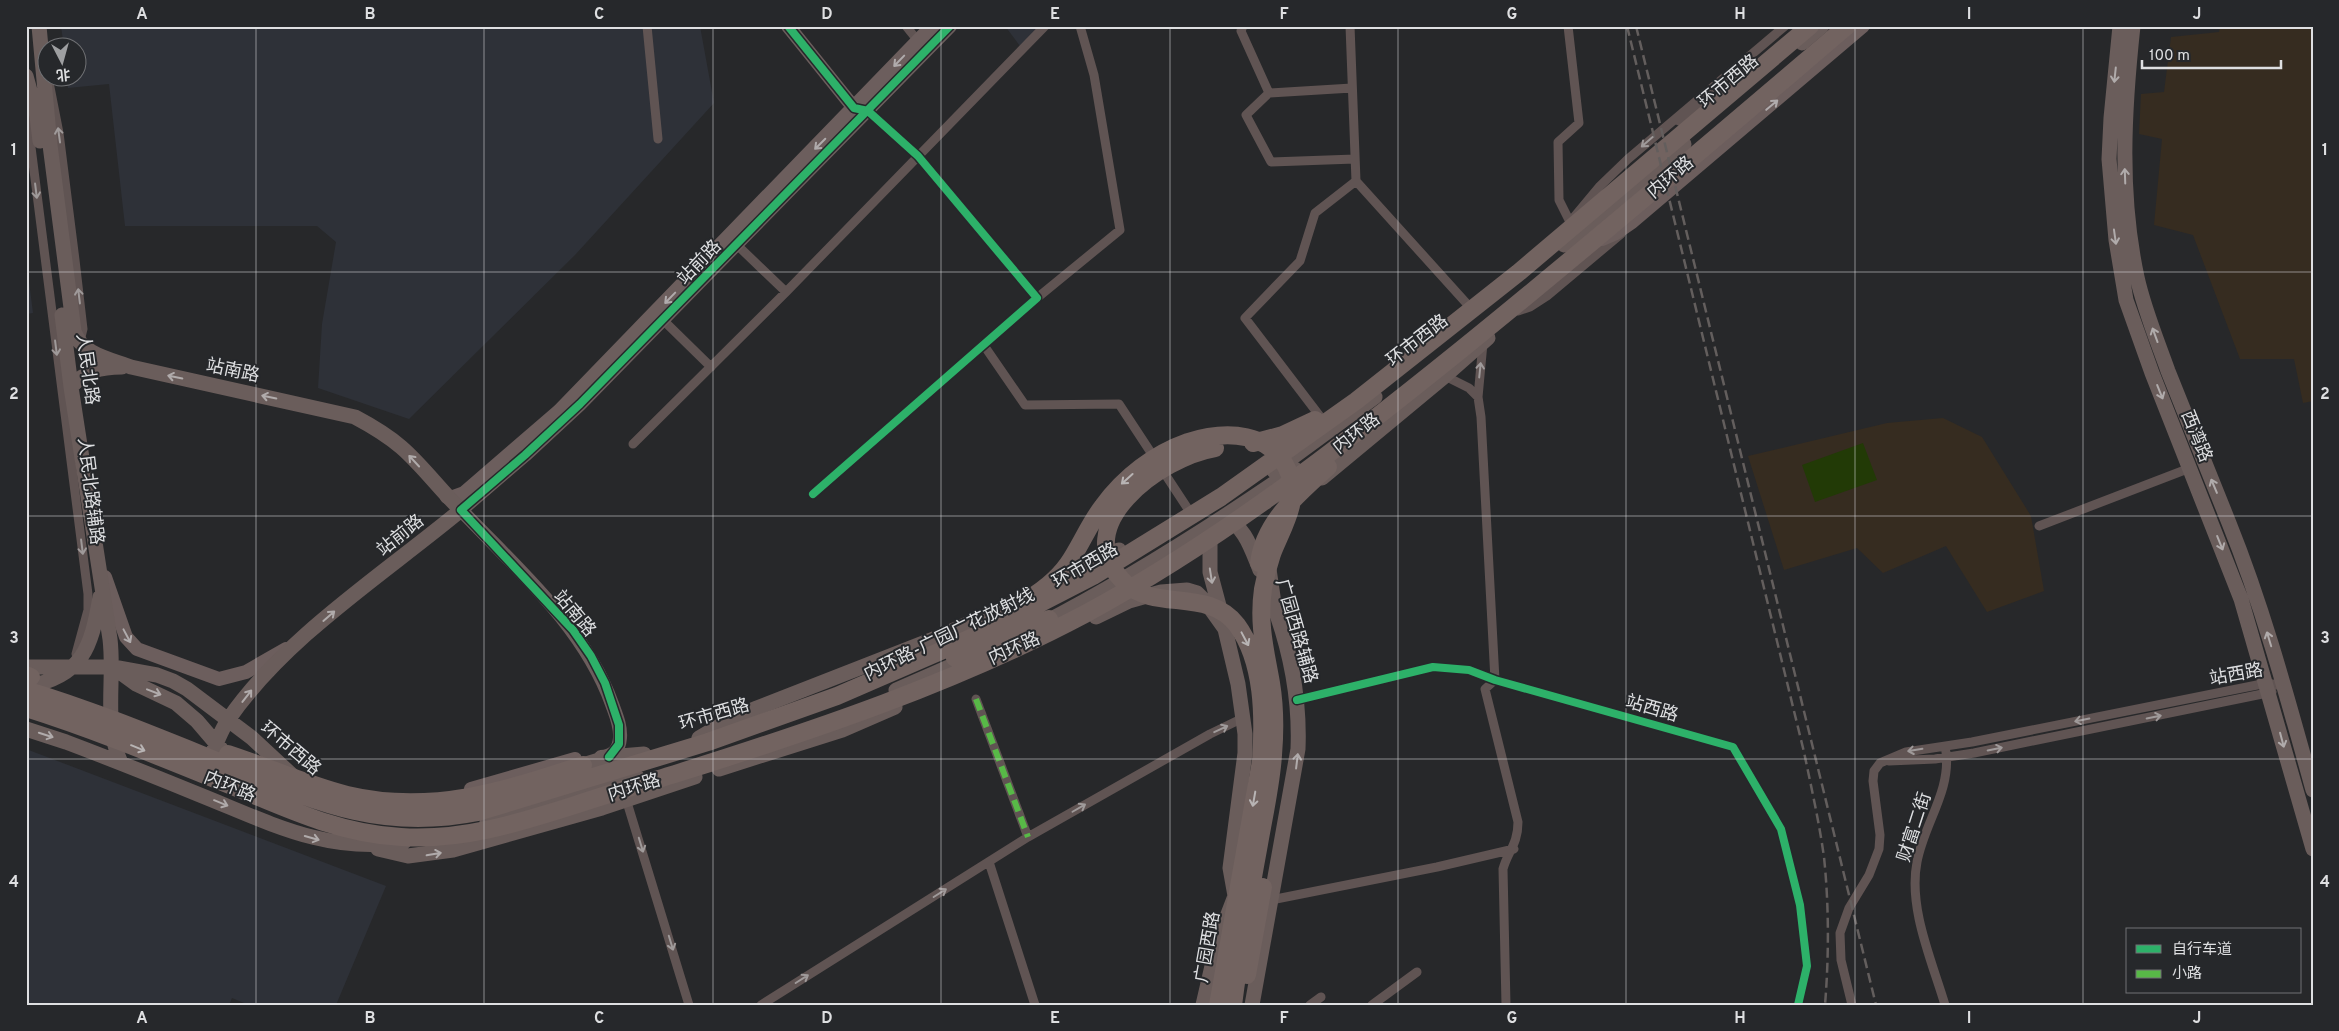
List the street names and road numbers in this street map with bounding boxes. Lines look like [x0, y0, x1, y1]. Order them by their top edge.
street label: 环市西路 [1694, 50, 1764, 114]
street label: 内环路 [1643, 152, 1699, 204]
street label: 站前路 [673, 236, 727, 290]
street label: 环市西路 [1382, 310, 1453, 372]
street label: 人民北路 [70, 332, 103, 406]
street label: 站南路 [204, 355, 261, 388]
street label: 西湾路 [2175, 407, 2216, 466]
street label: 内环路 [1329, 408, 1385, 460]
street label: 人民北路辅路 [72, 436, 108, 546]
street label: 站前路 [373, 510, 429, 562]
street label: 环市西路 [1049, 538, 1123, 594]
street label: 广园西路辅路 [1270, 576, 1321, 686]
street label: 内环路-广园广花放射线 [860, 583, 1038, 685]
street label: 站南路 [548, 586, 600, 642]
street label: 内环路 [985, 627, 1043, 669]
street label: 站西路 [2208, 659, 2265, 691]
street label: 站西路 [1622, 691, 1681, 728]
street label: 环市西路 [677, 694, 752, 736]
street label: 环市西路 [255, 717, 325, 781]
street label: 内环路 [200, 767, 259, 808]
street label: 内环路 [605, 770, 664, 807]
street label: 财富二街 [1893, 790, 1937, 865]
street label: 广园西路 [1191, 910, 1226, 985]

